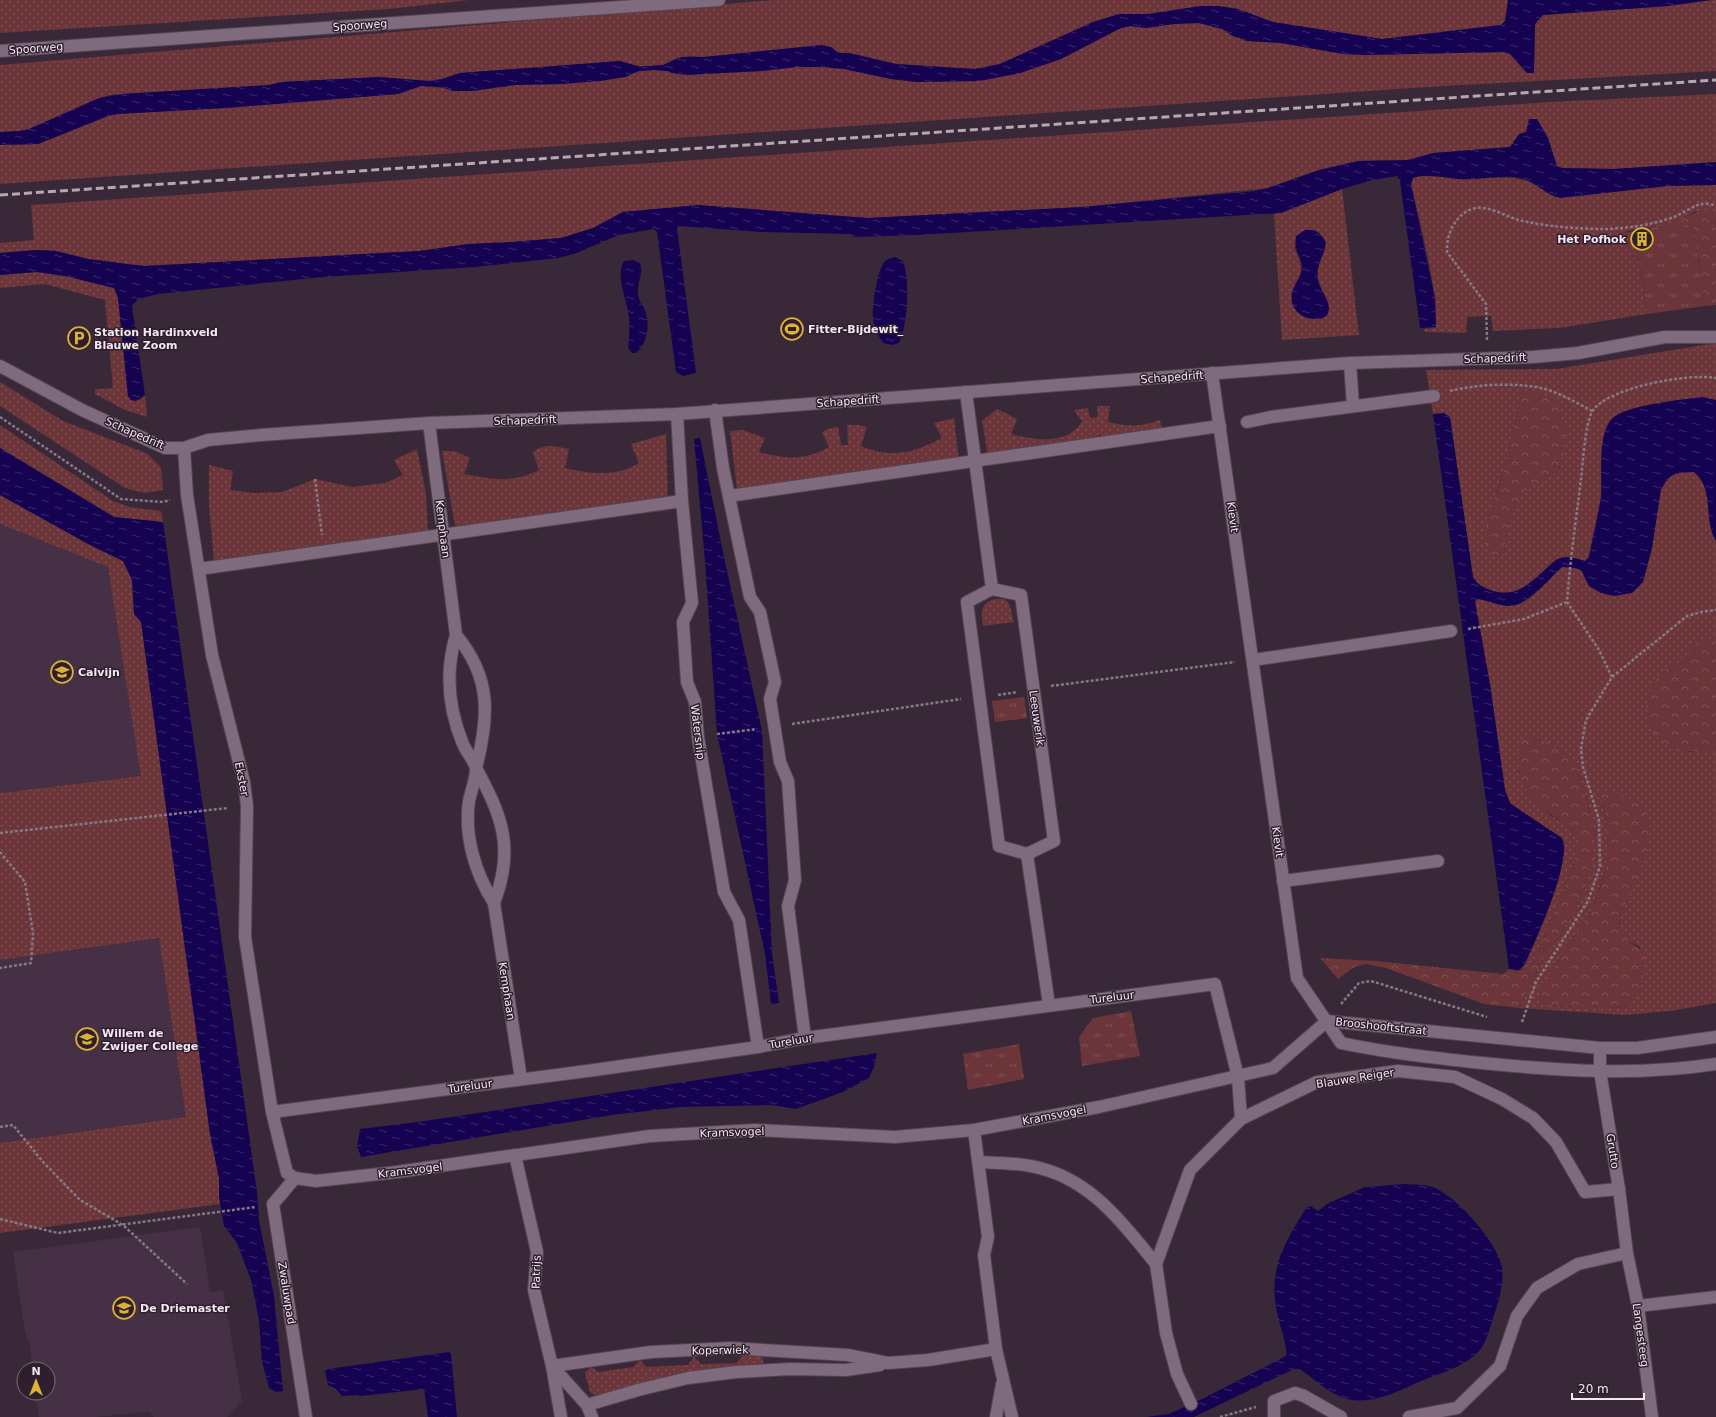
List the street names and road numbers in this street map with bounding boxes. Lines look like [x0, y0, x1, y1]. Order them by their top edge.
street label: Spoorweg [332, 17, 388, 34]
street label: Spoorweg [8, 40, 64, 57]
street label: Schapedrift [1463, 351, 1527, 366]
street label: Schapedrift [1140, 369, 1205, 386]
street label: Schapedrift [816, 393, 881, 410]
street label: Schapedrift [493, 413, 557, 428]
street label: Schapedrift [103, 415, 167, 452]
street label: Kemphaan [432, 499, 453, 559]
street label: Kievit [1224, 501, 1241, 534]
street label: Leeuwerik [1026, 689, 1047, 747]
street label: Watersnip [688, 704, 707, 760]
street label: Ekster [232, 761, 251, 798]
street label: Kievit [1269, 826, 1286, 859]
street label: Kemphaan [496, 961, 518, 1021]
street label: Tureluur [1088, 988, 1135, 1007]
street label: Brooshooftstraat [1335, 1015, 1428, 1038]
street label: Tureluur [767, 1031, 815, 1052]
street label: Blauwe Reiger [1315, 1066, 1395, 1091]
street label: Tureluur [446, 1077, 494, 1096]
street label: Kramsvogel [1021, 1103, 1087, 1128]
street label: Kramsvogel [699, 1125, 765, 1140]
street label: Grutto [1603, 1133, 1622, 1170]
street label: Kramsvogel [377, 1160, 443, 1181]
street label: Patrijs [529, 1255, 544, 1289]
street label: Zwaluwpad [275, 1261, 298, 1325]
street label: Langesteeg [1630, 1302, 1651, 1368]
street label: Koperwiek [691, 1343, 749, 1357]

